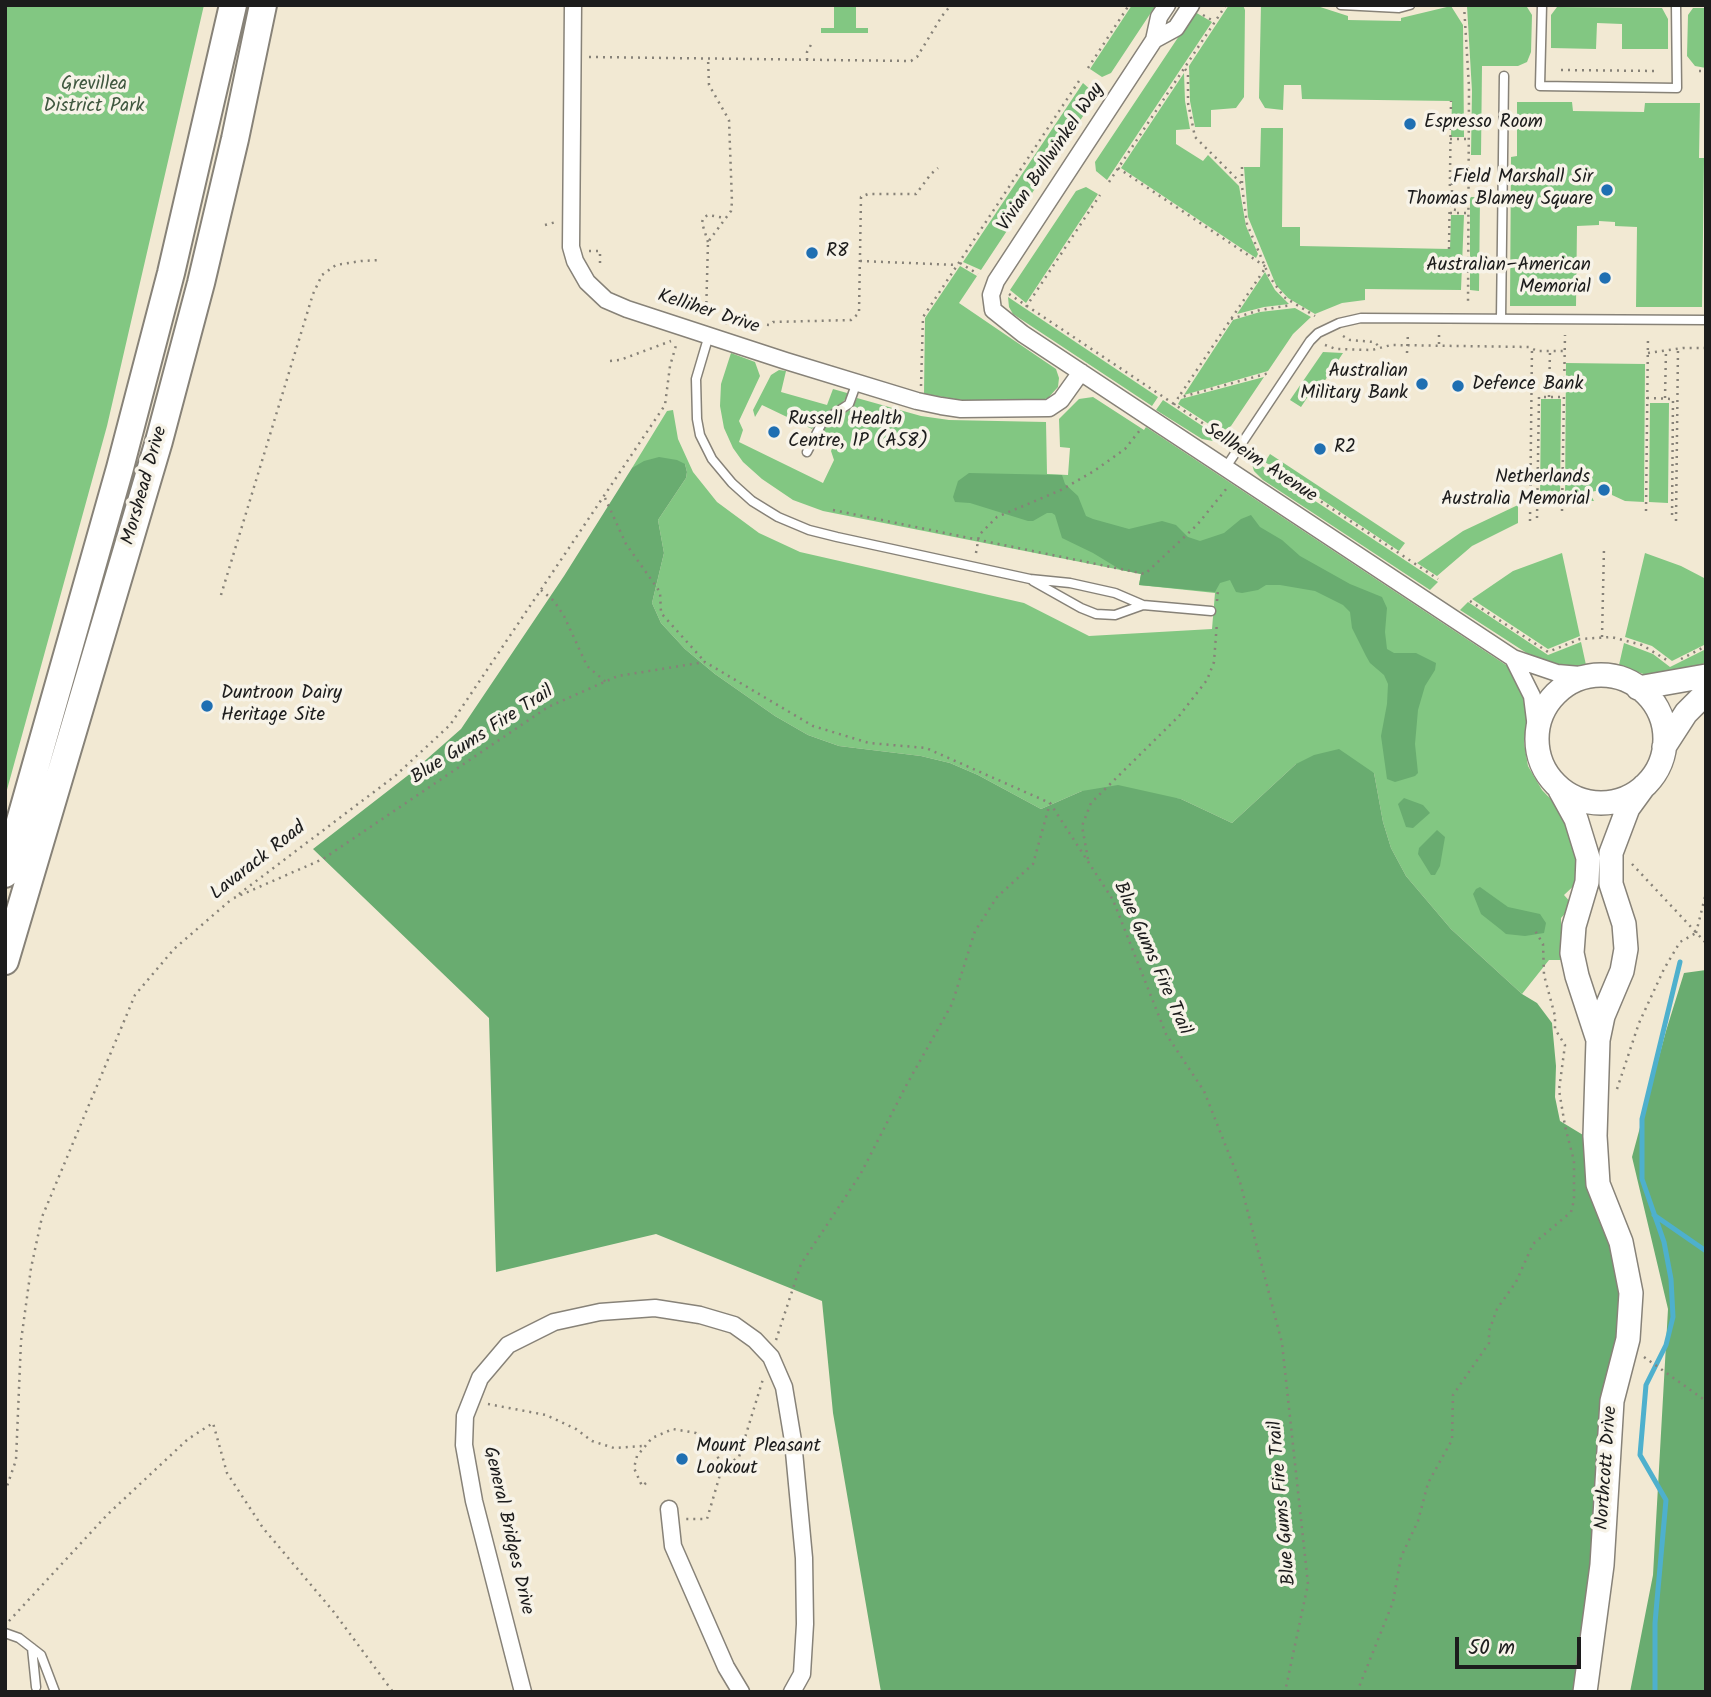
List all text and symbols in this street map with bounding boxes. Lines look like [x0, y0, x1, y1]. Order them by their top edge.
park label: Grevillea District Park [44, 75, 144, 119]
street label: Vivian Bullwinkel Way [994, 79, 1110, 237]
place label: Espresso Room [1424, 113, 1543, 135]
marker: Espresso Room [1402, 116, 1418, 132]
place label: Field Marshall Sir Thomas Blamey Square [1406, 168, 1593, 212]
marker: Field Marshall Sir Thomas Blamey Square [1599, 182, 1615, 198]
place label: R8 [826, 242, 849, 264]
marker: R8 [804, 245, 820, 261]
place label: Australian–American Memorial [1426, 256, 1591, 300]
marker: Australian–American Memorial [1597, 270, 1613, 286]
street label: Kelliher Drive [654, 286, 762, 340]
place label: Australian Military Bank [1300, 362, 1408, 406]
place label: Defence Bank [1472, 375, 1583, 397]
marker: Australian Military Bank [1414, 376, 1430, 392]
marker: Defence Bank [1450, 378, 1466, 394]
place label: Russell Health Centre, 1P (A58) [788, 410, 928, 454]
street label: Sellheim Avenue [1199, 419, 1321, 509]
street label: Morshead Drive [118, 424, 174, 548]
marker: Russell Health Centre, 1P (A58) [766, 424, 782, 440]
place label: R2 [1334, 438, 1356, 460]
marker: R2 [1312, 441, 1328, 457]
place label: Netherlands Australia Memorial [1441, 468, 1590, 512]
marker: Netherlands Australia Memorial [1596, 482, 1612, 498]
street label: Blue Gums Fire Trail [408, 681, 558, 791]
place label: Duntroon Dairy Heritage Site [221, 684, 342, 728]
marker: Duntroon Dairy Heritage Site [199, 698, 215, 714]
street label: Lavarack Road [207, 818, 311, 906]
street label: Blue Gums Fire Trail [1107, 879, 1195, 1039]
street label: Northcott Drive [1592, 1405, 1624, 1531]
street label: Blue Gums Fire Trail [1265, 1420, 1303, 1586]
place label: Mount Pleasant Lookout [696, 1437, 821, 1481]
street label: General Bridges Drive [477, 1445, 537, 1617]
marker: Mount Pleasant Lookout [674, 1451, 690, 1467]
scale bar [1459, 1624, 1585, 1668]
text: 50 m [1468, 1632, 1515, 1665]

